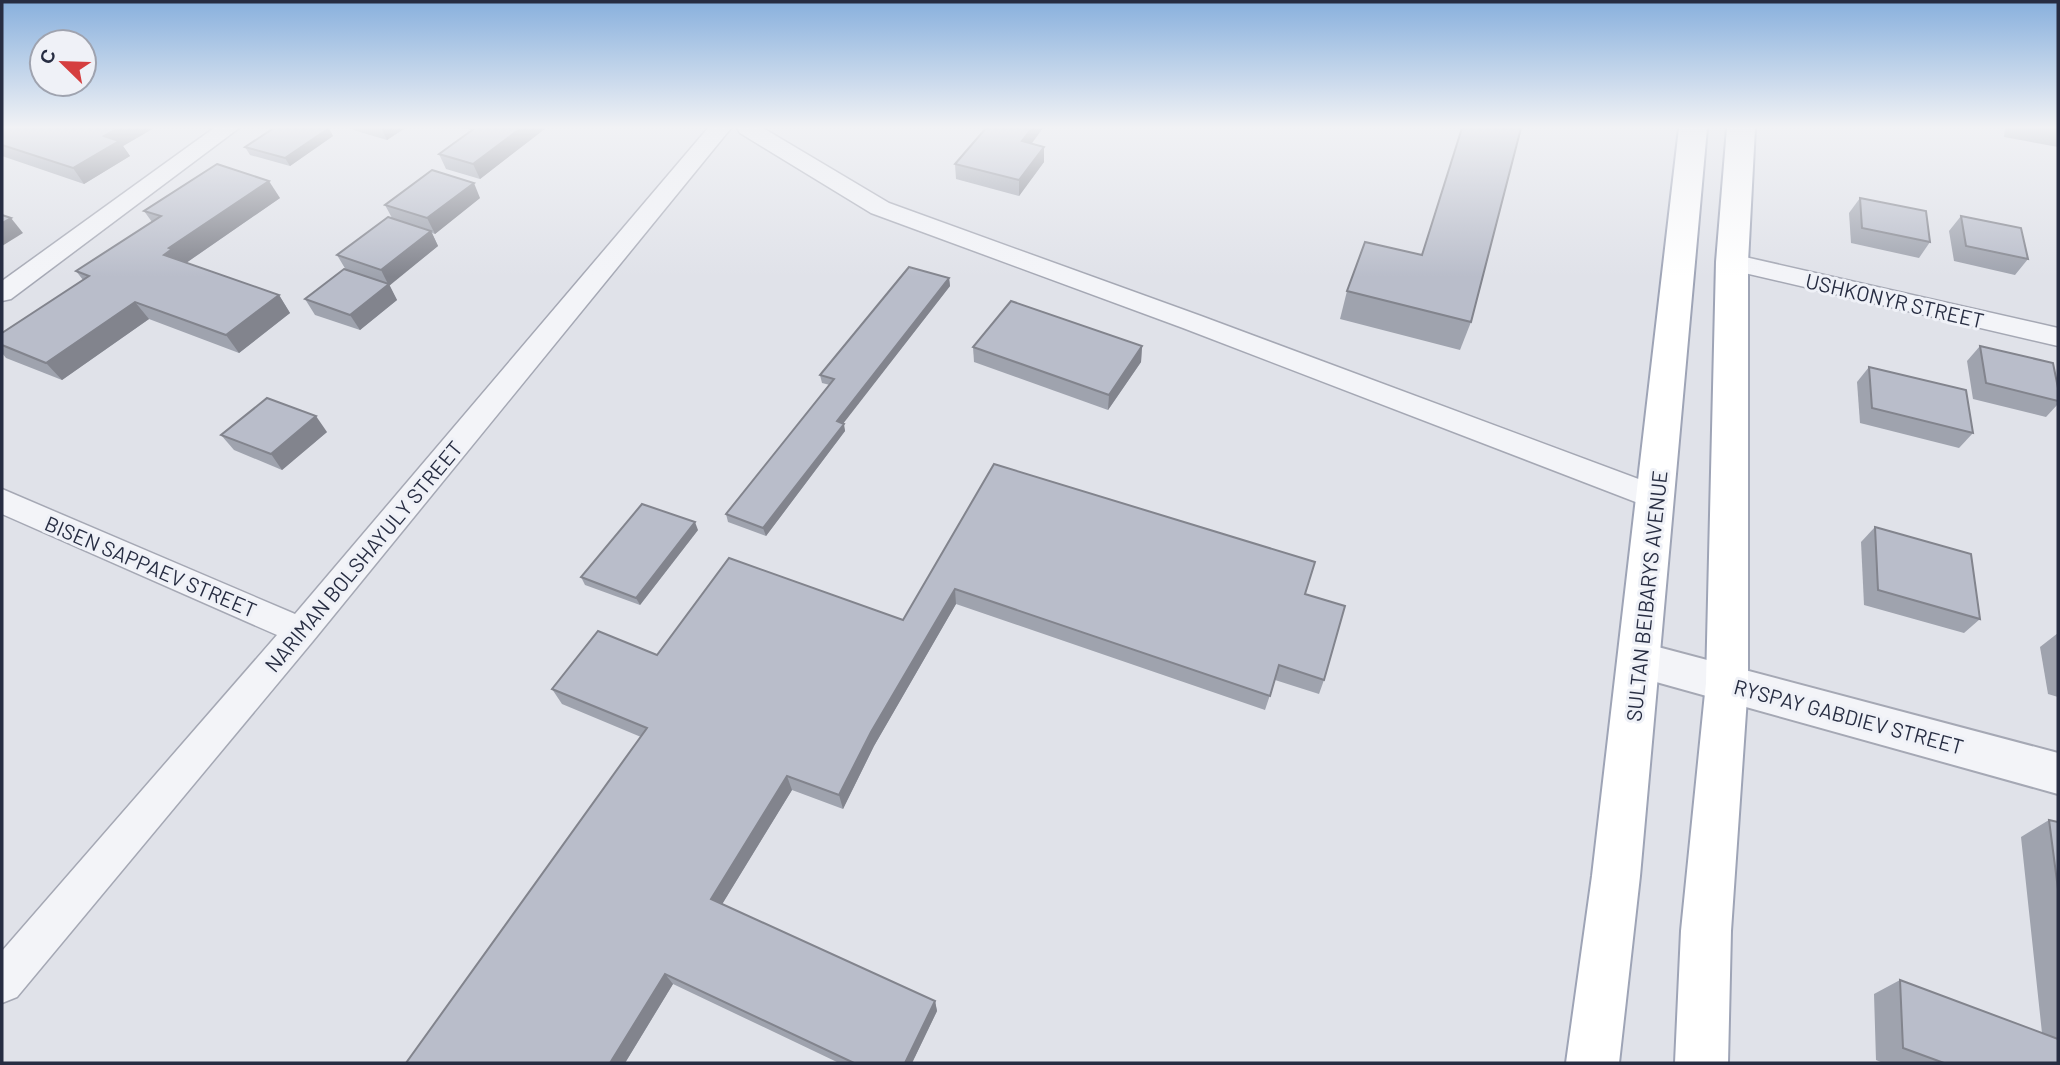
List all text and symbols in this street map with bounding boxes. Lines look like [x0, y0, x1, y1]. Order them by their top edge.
north arrow [28, 28, 98, 98]
text: С [34, 45, 60, 67]
street label: USHKONYR STREET [1803, 267, 1987, 333]
street label: NARIMAN BOLSHAYULY STREET [259, 435, 467, 677]
street label: SULTAN BEIBARYS AVENUE [1620, 469, 1672, 723]
street label: BISEN SAPPAEV STREET [41, 510, 261, 622]
street label: RYSPAY GABDIEV STREET [1732, 673, 1967, 759]

